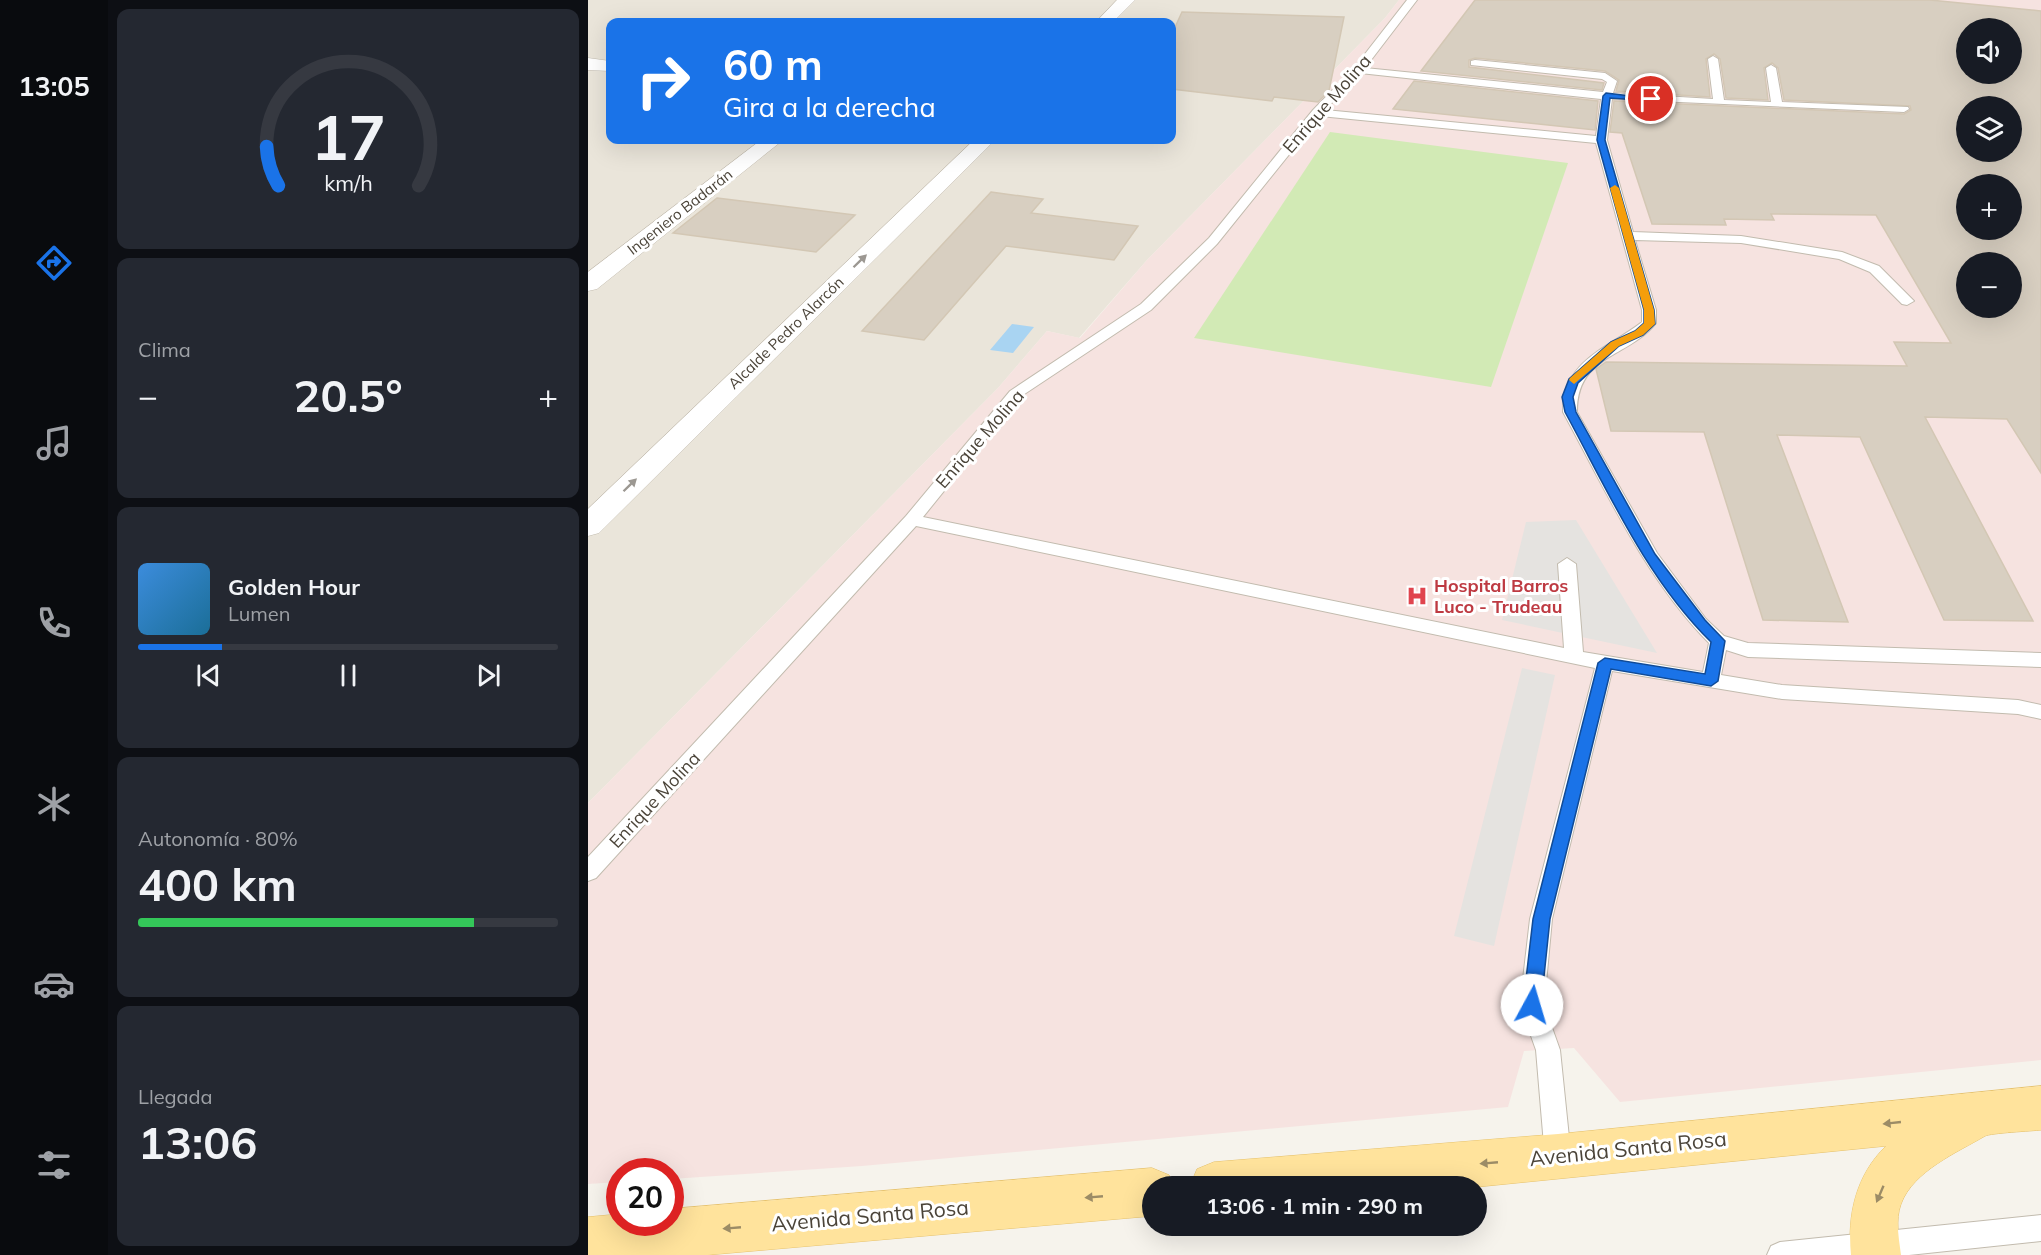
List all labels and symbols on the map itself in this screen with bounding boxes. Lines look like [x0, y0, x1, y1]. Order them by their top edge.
street label: Enrique Molina [1278, 50, 1376, 158]
pin [1625, 73, 1676, 124]
street label: Ingeniero Badarán [623, 165, 736, 259]
one-way arrow [852, 255, 866, 269]
street label: Alcalde Pedro Alarcón [724, 272, 848, 393]
street label: Enrique Molina [931, 385, 1029, 493]
one-way arrow [622, 479, 636, 493]
place label: Hospital Barros Luco - Trudeau [1434, 574, 1568, 618]
hospital icon: Hospital Barros Luco - Trudeau [1405, 584, 1429, 608]
street label: Enrique Molina [604, 747, 705, 853]
position arrow [1500, 973, 1564, 1037]
one-way arrow [1882, 1118, 1901, 1128]
street label: Avenida Santa Rosa [1528, 1125, 1728, 1171]
speed limit sign: 20 [606, 1158, 684, 1236]
one-way arrow [1479, 1158, 1498, 1167]
one-way arrow [1875, 1186, 1885, 1204]
one-way arrow [1084, 1192, 1103, 1202]
street label: Avenida Santa Rosa [770, 1193, 970, 1237]
one-way arrow [723, 1224, 742, 1233]

